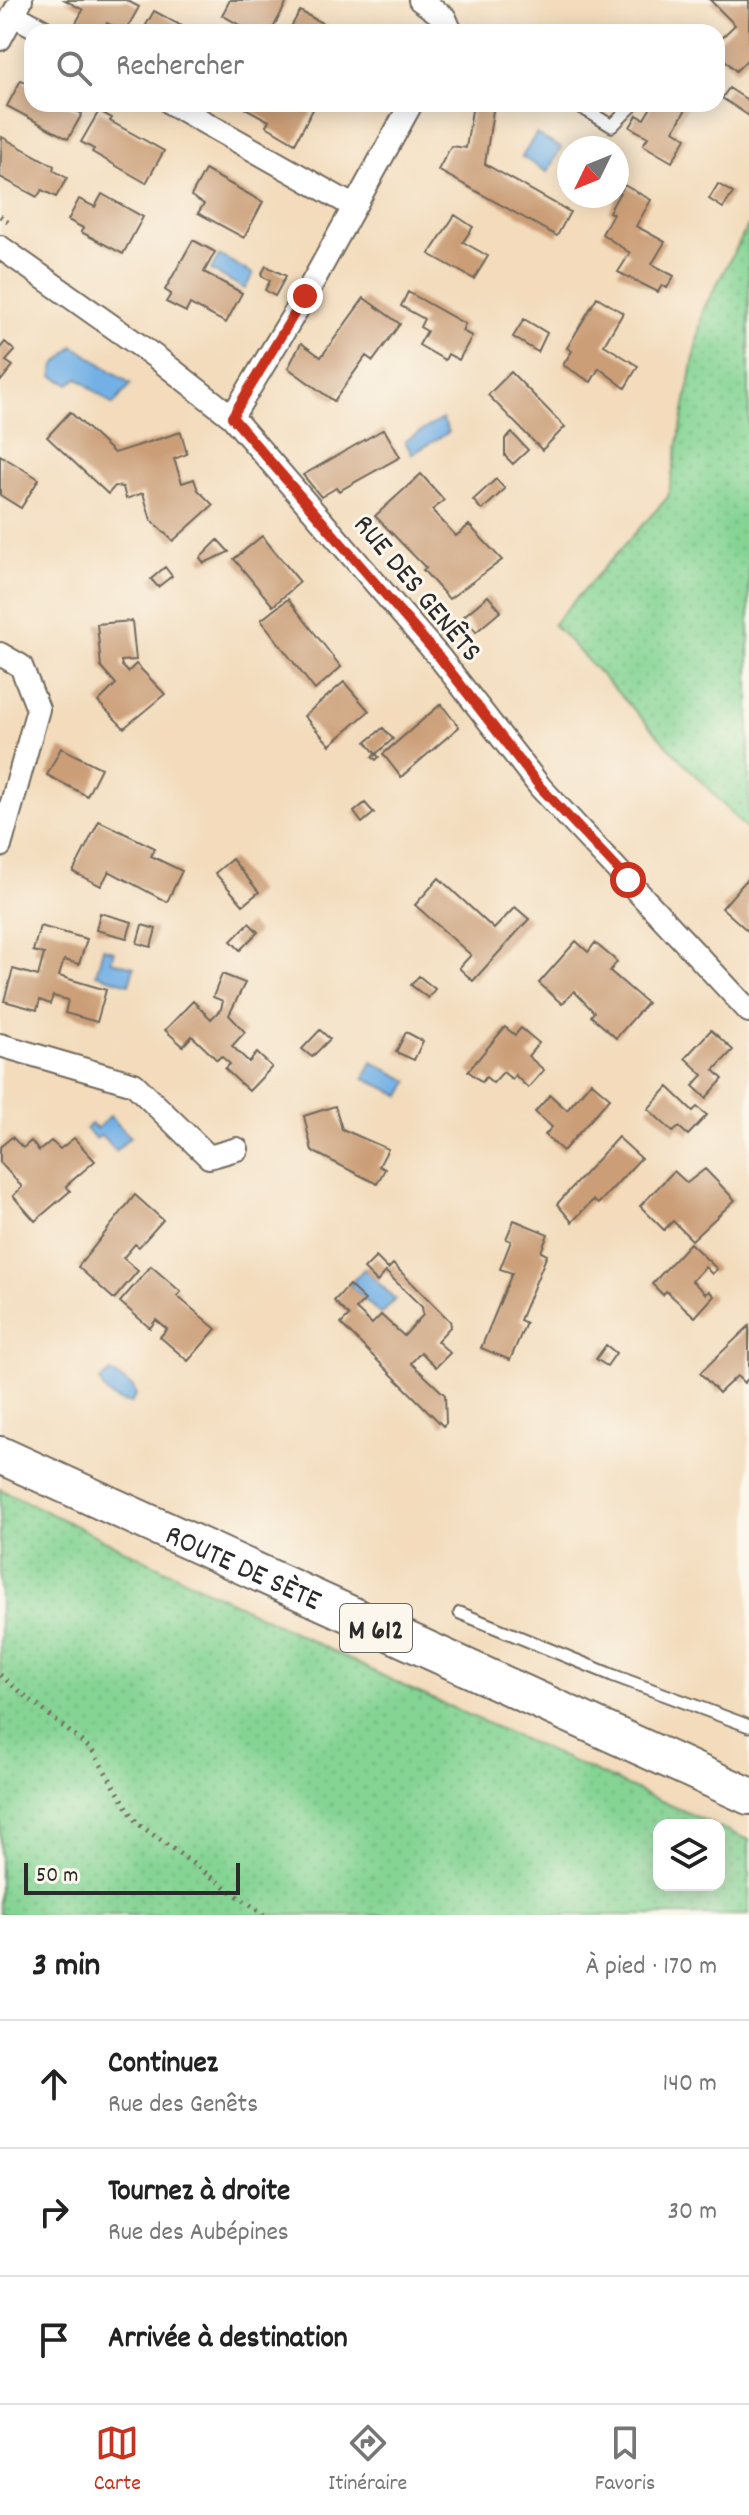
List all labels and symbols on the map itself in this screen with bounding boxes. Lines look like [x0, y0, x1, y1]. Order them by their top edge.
north arrow [557, 136, 629, 208]
route end [287, 278, 323, 314]
street label: RUE DES GENÊTS [341, 507, 490, 673]
route start [610, 862, 646, 898]
street label: ROUTE DE SÈTE [157, 1516, 327, 1625]
road number: M 612 [340, 1604, 412, 1652]
scale bar [24, 1859, 240, 1895]

